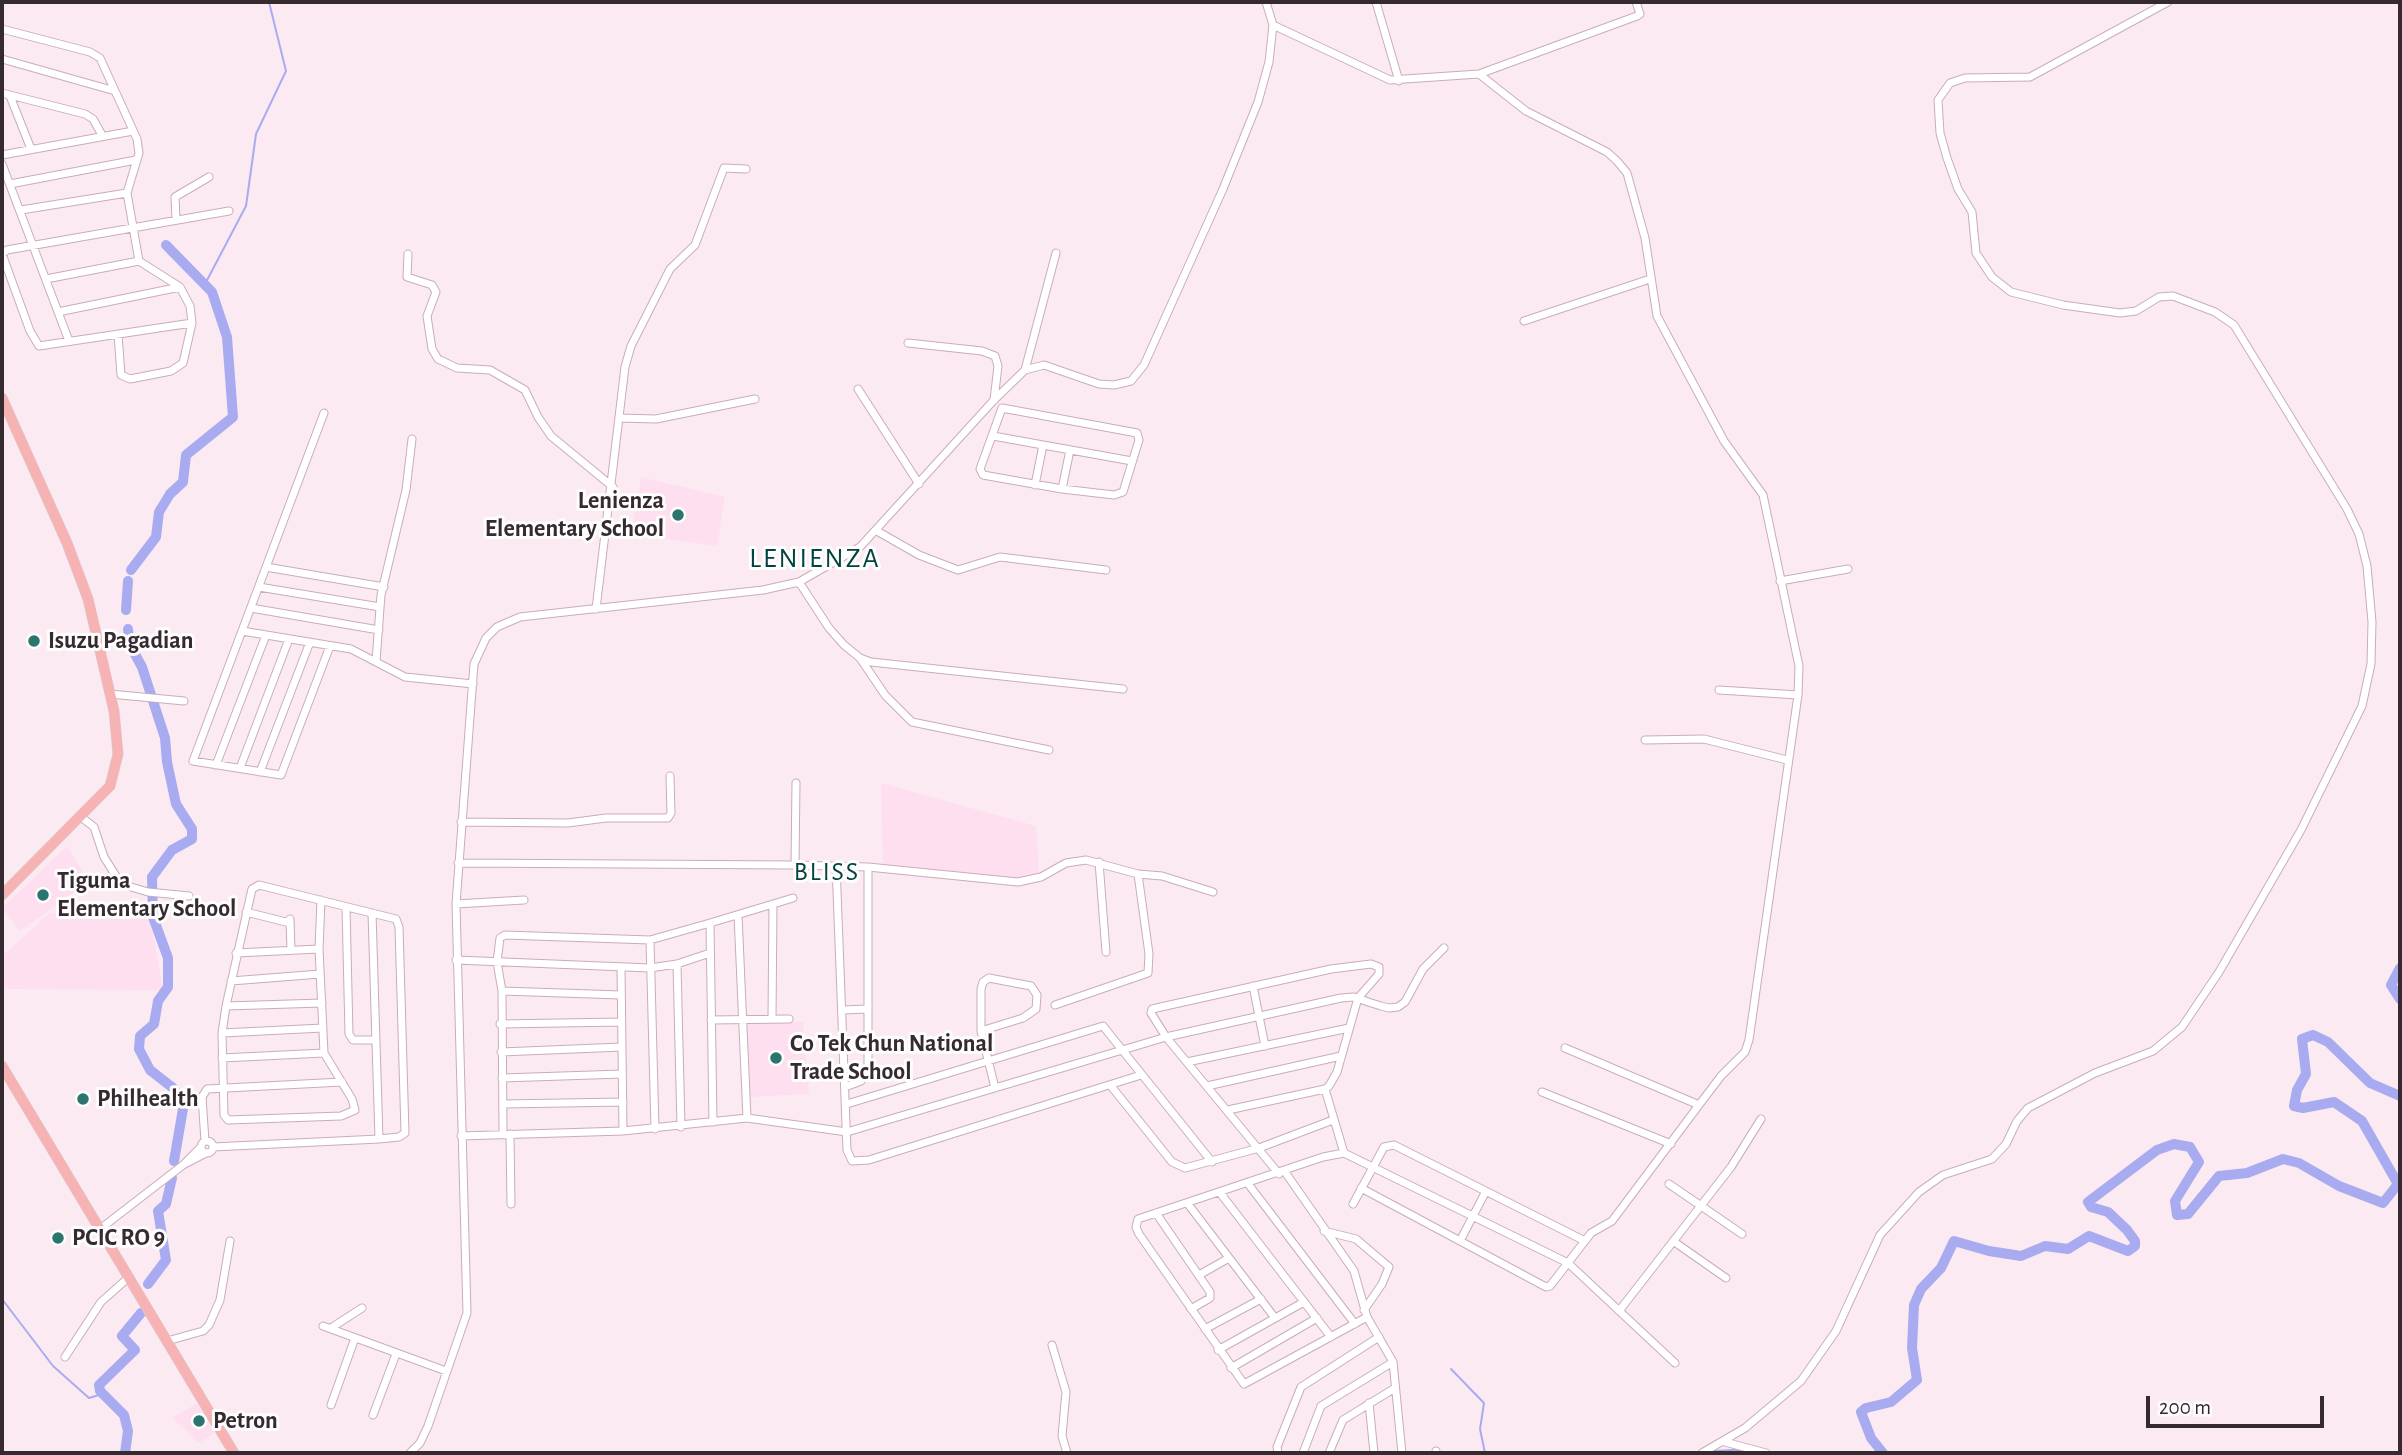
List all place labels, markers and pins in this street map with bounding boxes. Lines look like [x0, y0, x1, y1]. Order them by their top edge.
place label: Lenienza Elementary School [485, 487, 664, 543]
marker: Lenienza Elementary School [670, 507, 686, 523]
place label: Isuzu Pagadian [48, 627, 193, 655]
marker: Isuzu Pagadian [26, 633, 42, 649]
place label: Tiguma Elementary School [57, 867, 236, 923]
marker: Tiguma Elementary School [35, 887, 51, 903]
place label: Co Tek Chun National Trade School [790, 1030, 993, 1086]
marker: Co Tek Chun National Trade School [768, 1050, 784, 1066]
place label: Philhealth [97, 1085, 199, 1113]
marker: Philhealth [75, 1091, 91, 1107]
place label: PCIC RO 9 [72, 1224, 165, 1252]
marker: PCIC RO 9 [50, 1230, 66, 1246]
place label: Petron [213, 1407, 278, 1435]
marker: Petron [191, 1413, 207, 1429]

